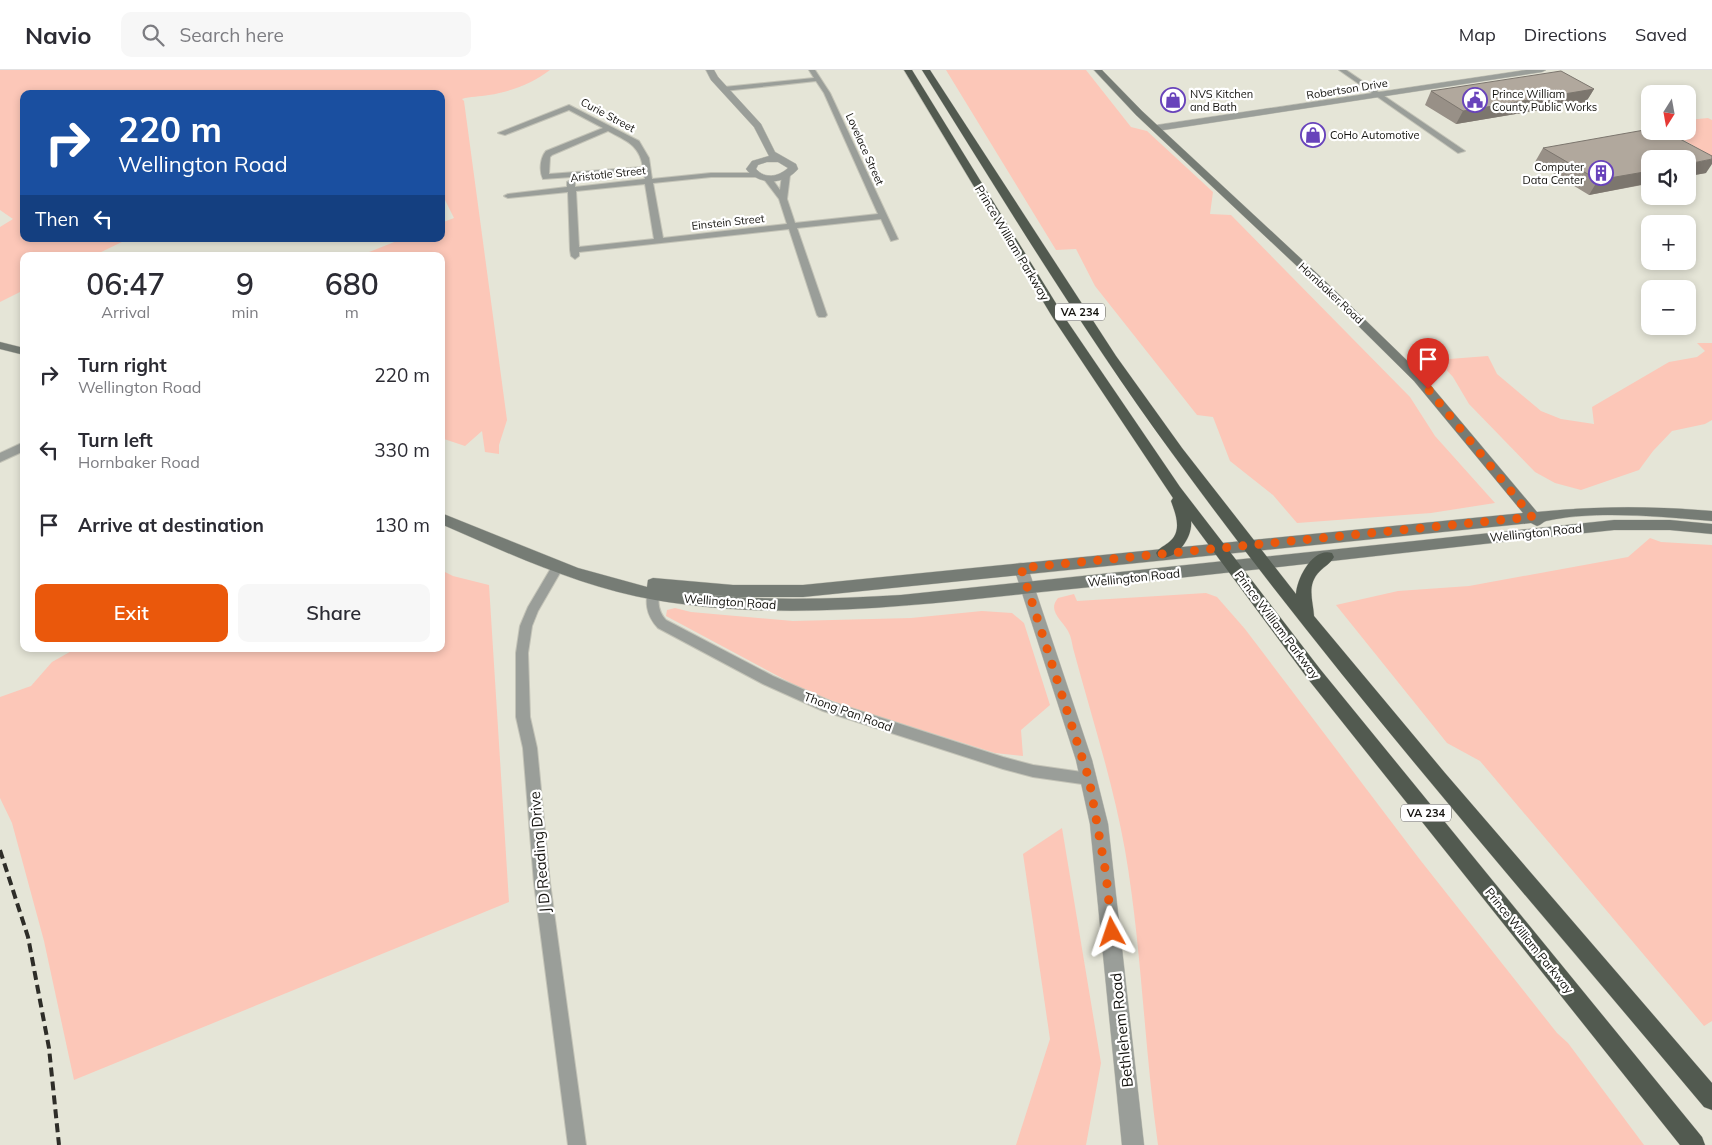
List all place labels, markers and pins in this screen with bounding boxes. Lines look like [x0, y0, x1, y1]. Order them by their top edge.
shop icon: NVS Kitchen and Bath [1160, 87, 1186, 113]
place label: NVS Kitchen and Bath [1190, 87, 1253, 114]
public building icon: Prince William County Public Works [1462, 87, 1488, 113]
place label: Prince William County Public Works [1492, 87, 1597, 114]
shop icon: CoHo Automotive [1300, 122, 1326, 148]
place label: CoHo Automotive [1330, 128, 1420, 142]
place label: Computer Data Center [1523, 160, 1584, 187]
building icon: Computer Data Center [1588, 160, 1614, 186]
pin [1407, 338, 1449, 389]

